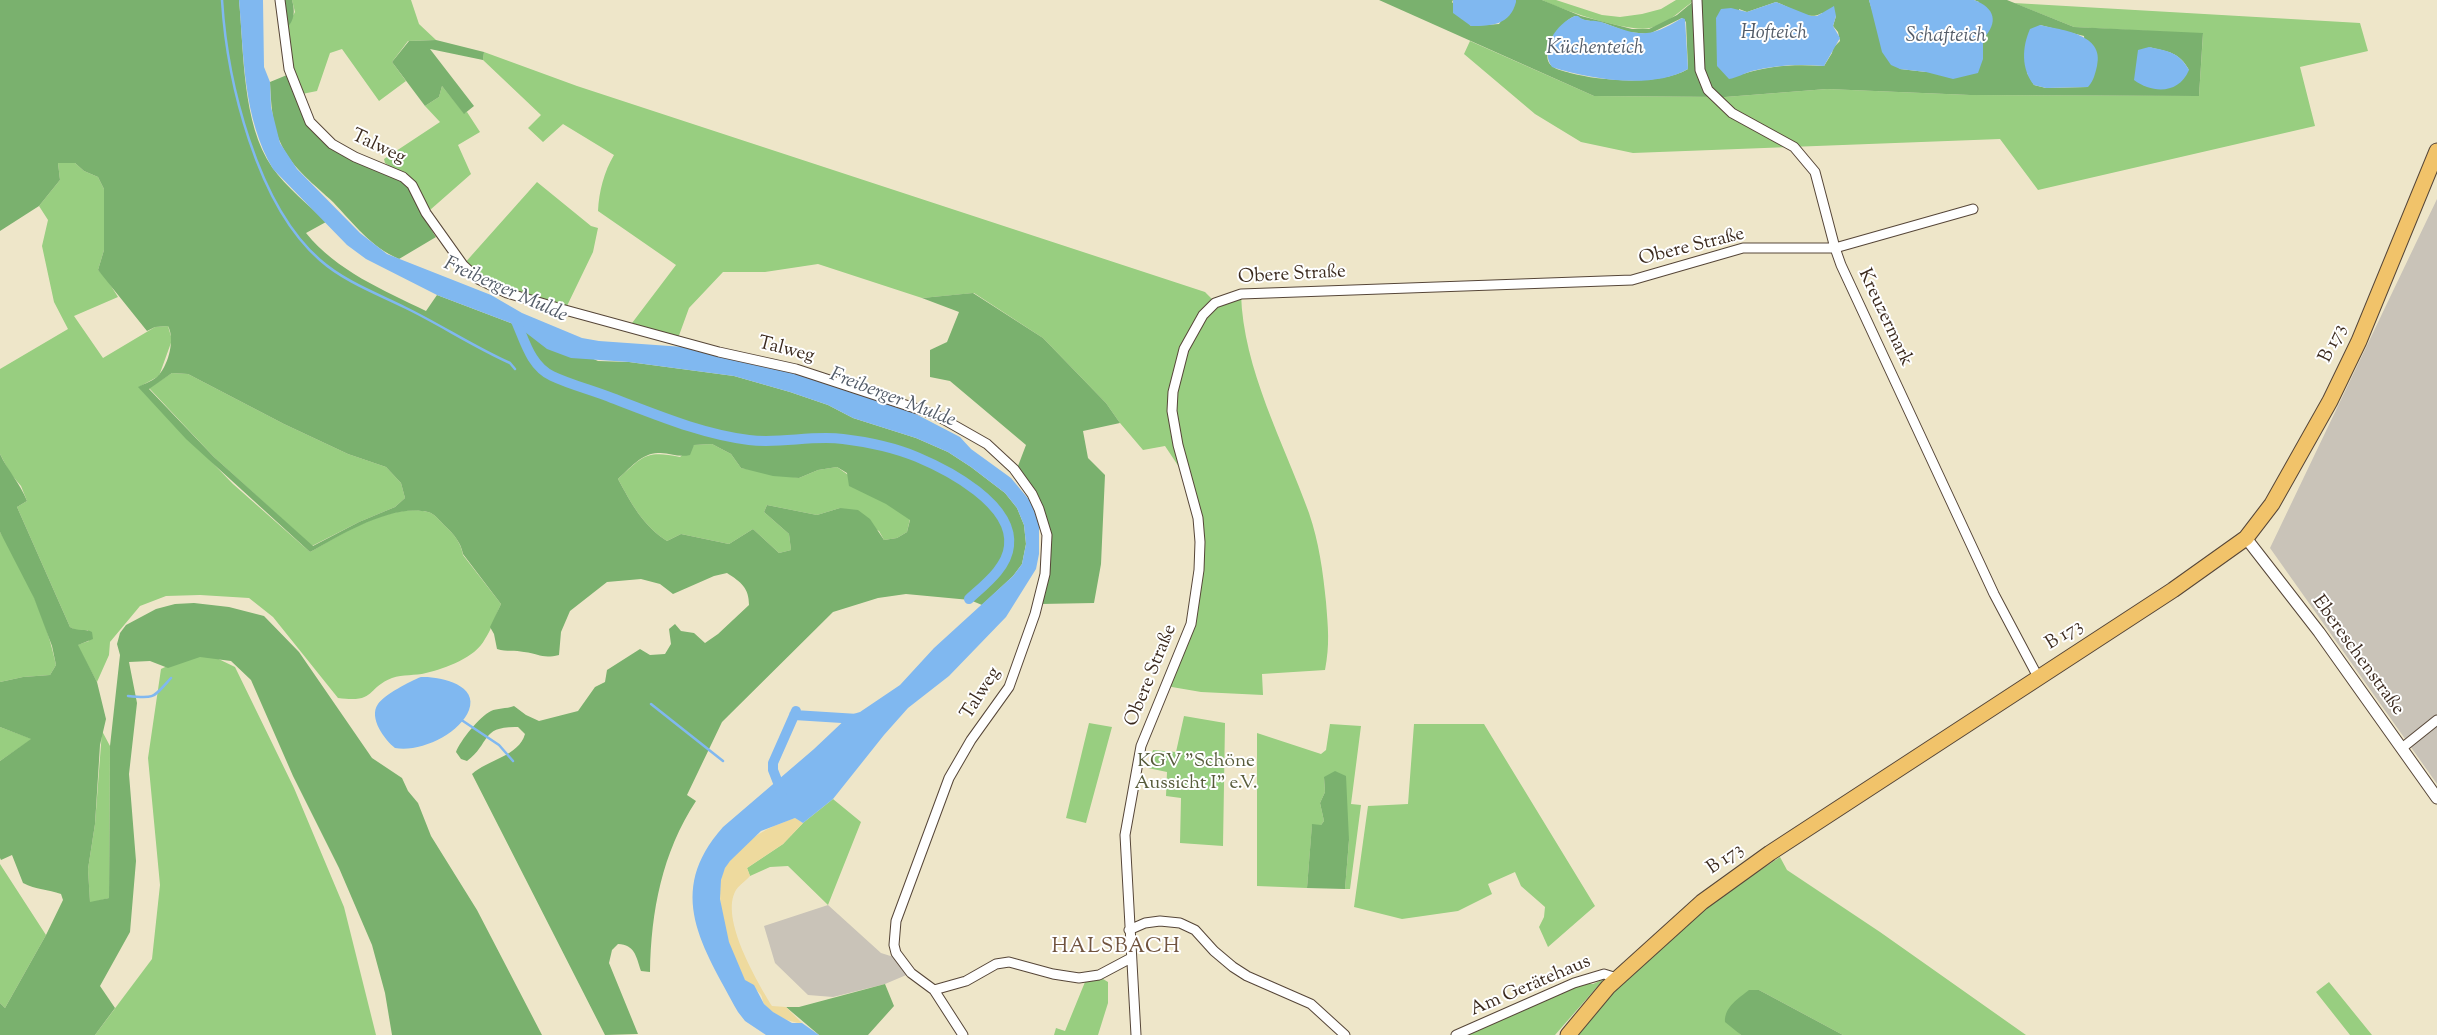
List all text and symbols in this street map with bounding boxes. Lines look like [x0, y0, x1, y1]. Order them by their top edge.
water label: Hofteich [1741, 23, 1807, 47]
water label: Schafteich [1906, 26, 1986, 50]
water label: Küchenteich [1546, 38, 1644, 62]
street label: Talweg [347, 126, 409, 170]
street label: Obere Straße [1637, 224, 1747, 272]
water label: Freiberger Mulde [439, 253, 571, 329]
street label: Obere Straße [1237, 262, 1347, 290]
street label: Kreuzermark [1851, 266, 1917, 370]
street label: B 173 [2315, 321, 2353, 367]
street label: Talweg [755, 333, 817, 369]
water label: Freiberger Mulde [826, 364, 958, 434]
street label: Ebereschenstraße [2306, 592, 2408, 720]
street label: B 173 [2042, 616, 2088, 656]
street label: Obere Straße [1121, 622, 1183, 730]
street label: Talweg [957, 664, 1007, 724]
park label: KGV "Schöne Aussicht I" e.V. [1134, 752, 1258, 796]
street label: B 173 [1703, 839, 1749, 881]
district label: HALSBACH [1050, 935, 1182, 961]
street label: Am Gerätehaus [1467, 951, 1595, 1023]

